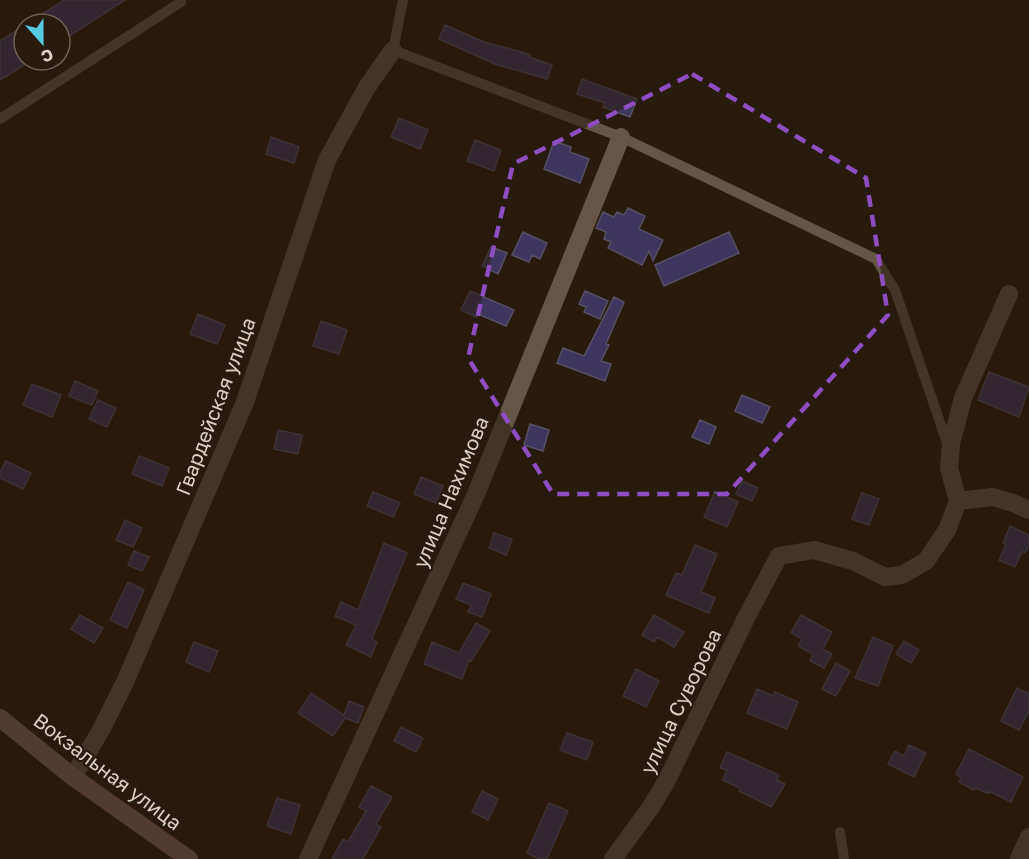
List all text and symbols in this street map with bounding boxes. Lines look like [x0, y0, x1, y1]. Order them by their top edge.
north arrow [12, 12, 72, 72]
text: С [38, 45, 56, 67]
street label: Гвардейская улица [170, 314, 260, 498]
street label: улица Нахимова [407, 413, 493, 571]
street label: улица Суворова [634, 624, 726, 778]
street label: Вокзальная улица [29, 707, 187, 835]

